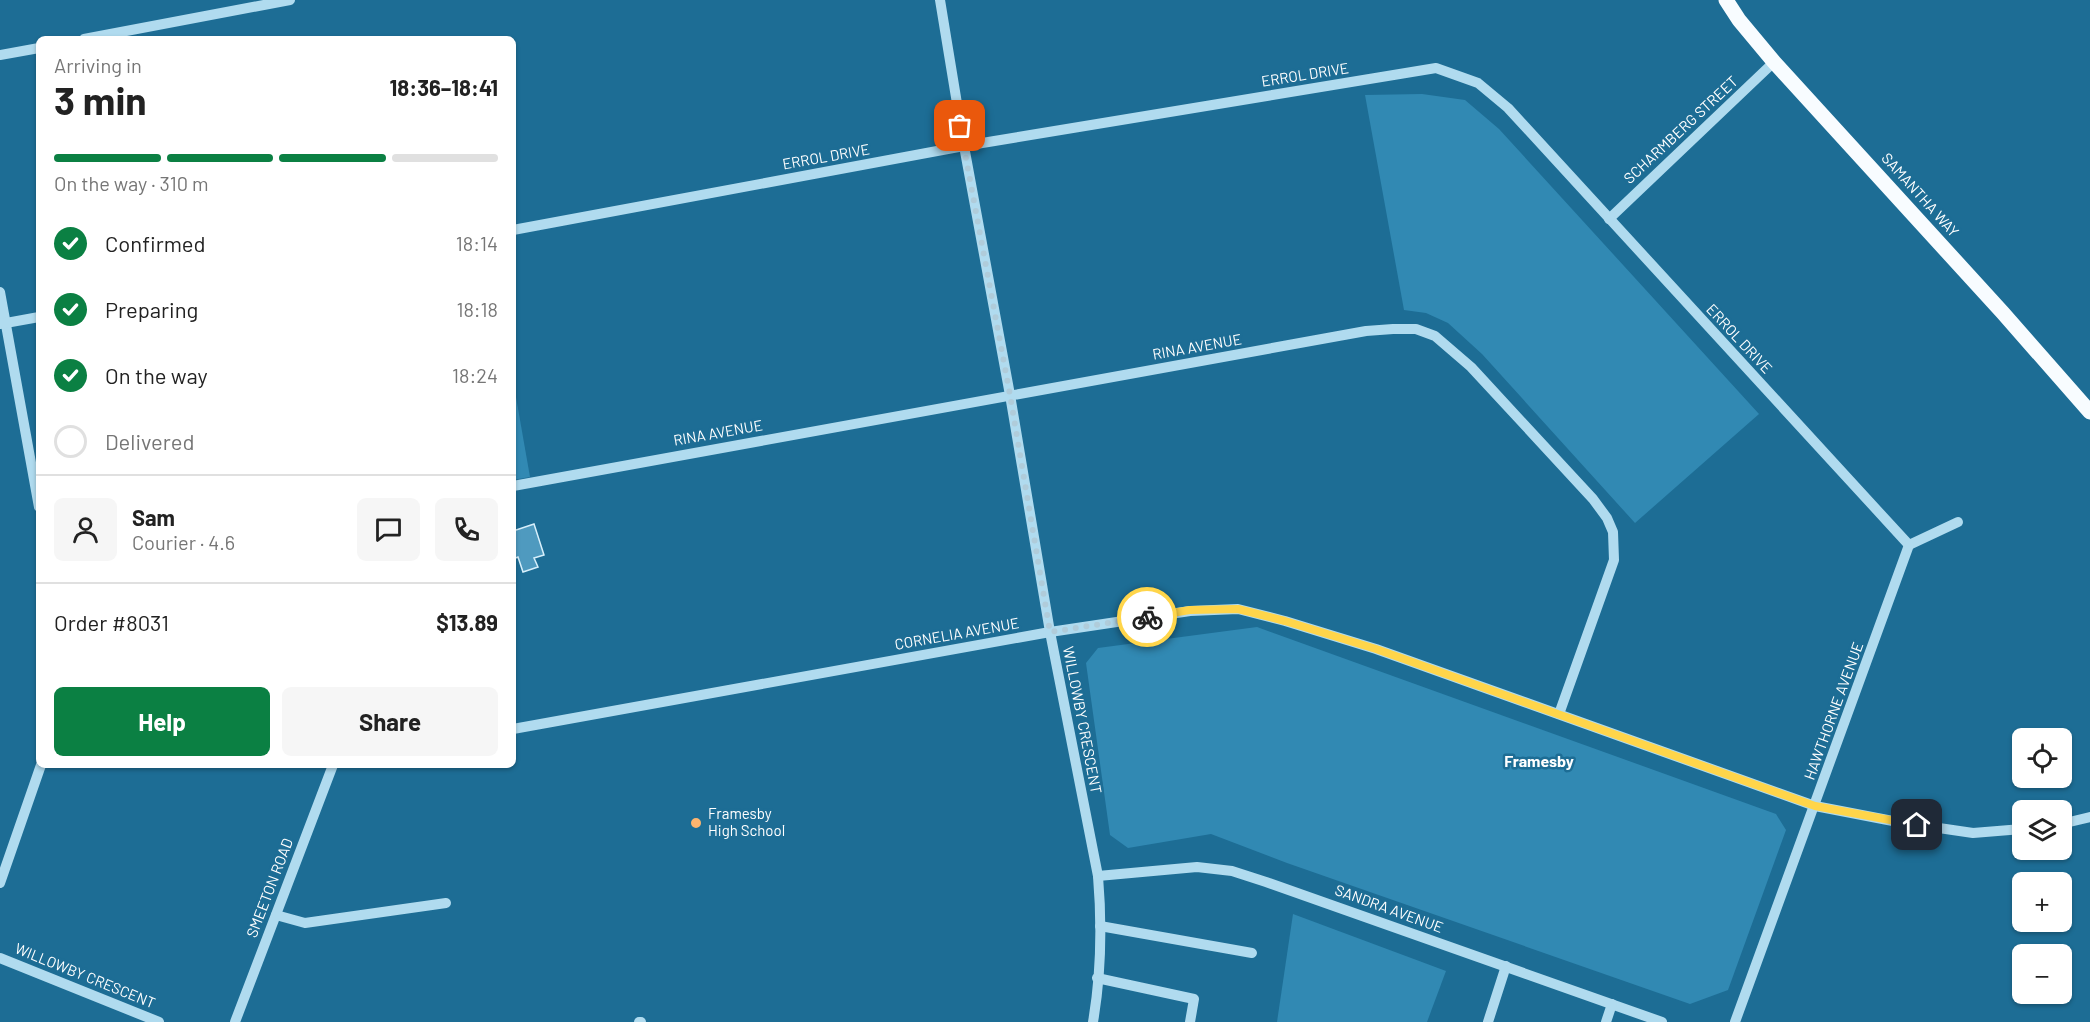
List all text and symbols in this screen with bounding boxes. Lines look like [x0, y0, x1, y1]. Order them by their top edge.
text: Arriving in [54, 53, 142, 77]
street label: ERROL DRIVE [1260, 58, 1350, 90]
street label: SCHARMBERG STREET [1620, 72, 1741, 187]
text: 18:36–18:41 [389, 74, 498, 100]
text: 3 min [54, 76, 147, 123]
pin [934, 100, 985, 151]
icon: bag [943, 109, 976, 142]
street label: ERROL DRIVE [781, 139, 871, 173]
street label: SAMANTHA WAY [1878, 149, 1963, 240]
text: On the way · 310 m [54, 171, 209, 195]
icon: check [54, 227, 87, 260]
text: Confirmed [105, 230, 205, 256]
text: 18:14 [456, 231, 498, 255]
icon: check [54, 293, 87, 326]
text: Preparing [105, 296, 198, 322]
text: 18:18 [456, 297, 498, 321]
street label: ERROL DRIVE [1703, 300, 1776, 377]
street label: RINA AVENUE [1151, 329, 1243, 363]
icon: check [54, 359, 87, 392]
text: On the way [105, 362, 208, 388]
text: 18:24 [452, 363, 498, 387]
street label: RINA AVENUE [672, 415, 764, 449]
text: Delivered [105, 428, 194, 454]
button: person [54, 498, 117, 561]
button: chat [357, 498, 420, 561]
button: phone [435, 498, 498, 561]
text: Sam [132, 504, 175, 530]
text: Courier · 4.6 [132, 530, 235, 554]
courier [1117, 587, 1177, 647]
icon: bike [1131, 601, 1164, 634]
text: Order #8031 [54, 609, 169, 635]
text: $13.89 [436, 609, 498, 635]
street label: CORNELIA AVENUE [893, 613, 1021, 653]
street label: HAWTHORNE AVENUE [1800, 639, 1866, 782]
street label: WILLOWBY CRESCENT [1060, 645, 1106, 795]
button: Help [54, 687, 270, 756]
button: Share [282, 687, 498, 756]
map controls [2012, 728, 2072, 1004]
button: locate [2012, 728, 2072, 788]
district label: Framesby [1504, 751, 1574, 770]
pin [1891, 799, 1942, 850]
button: layers [2012, 800, 2072, 860]
place label: Framesby High School [708, 804, 785, 839]
icon: home [1900, 808, 1933, 841]
marker: Framesby High School [689, 816, 703, 830]
street label: SMEETON ROAD [242, 835, 296, 940]
button: + [2012, 872, 2072, 932]
street label: SANDRA AVENUE [1333, 880, 1446, 936]
street label: WILLOWBY CRESCENT [13, 939, 158, 1011]
button: − [2012, 944, 2072, 1004]

